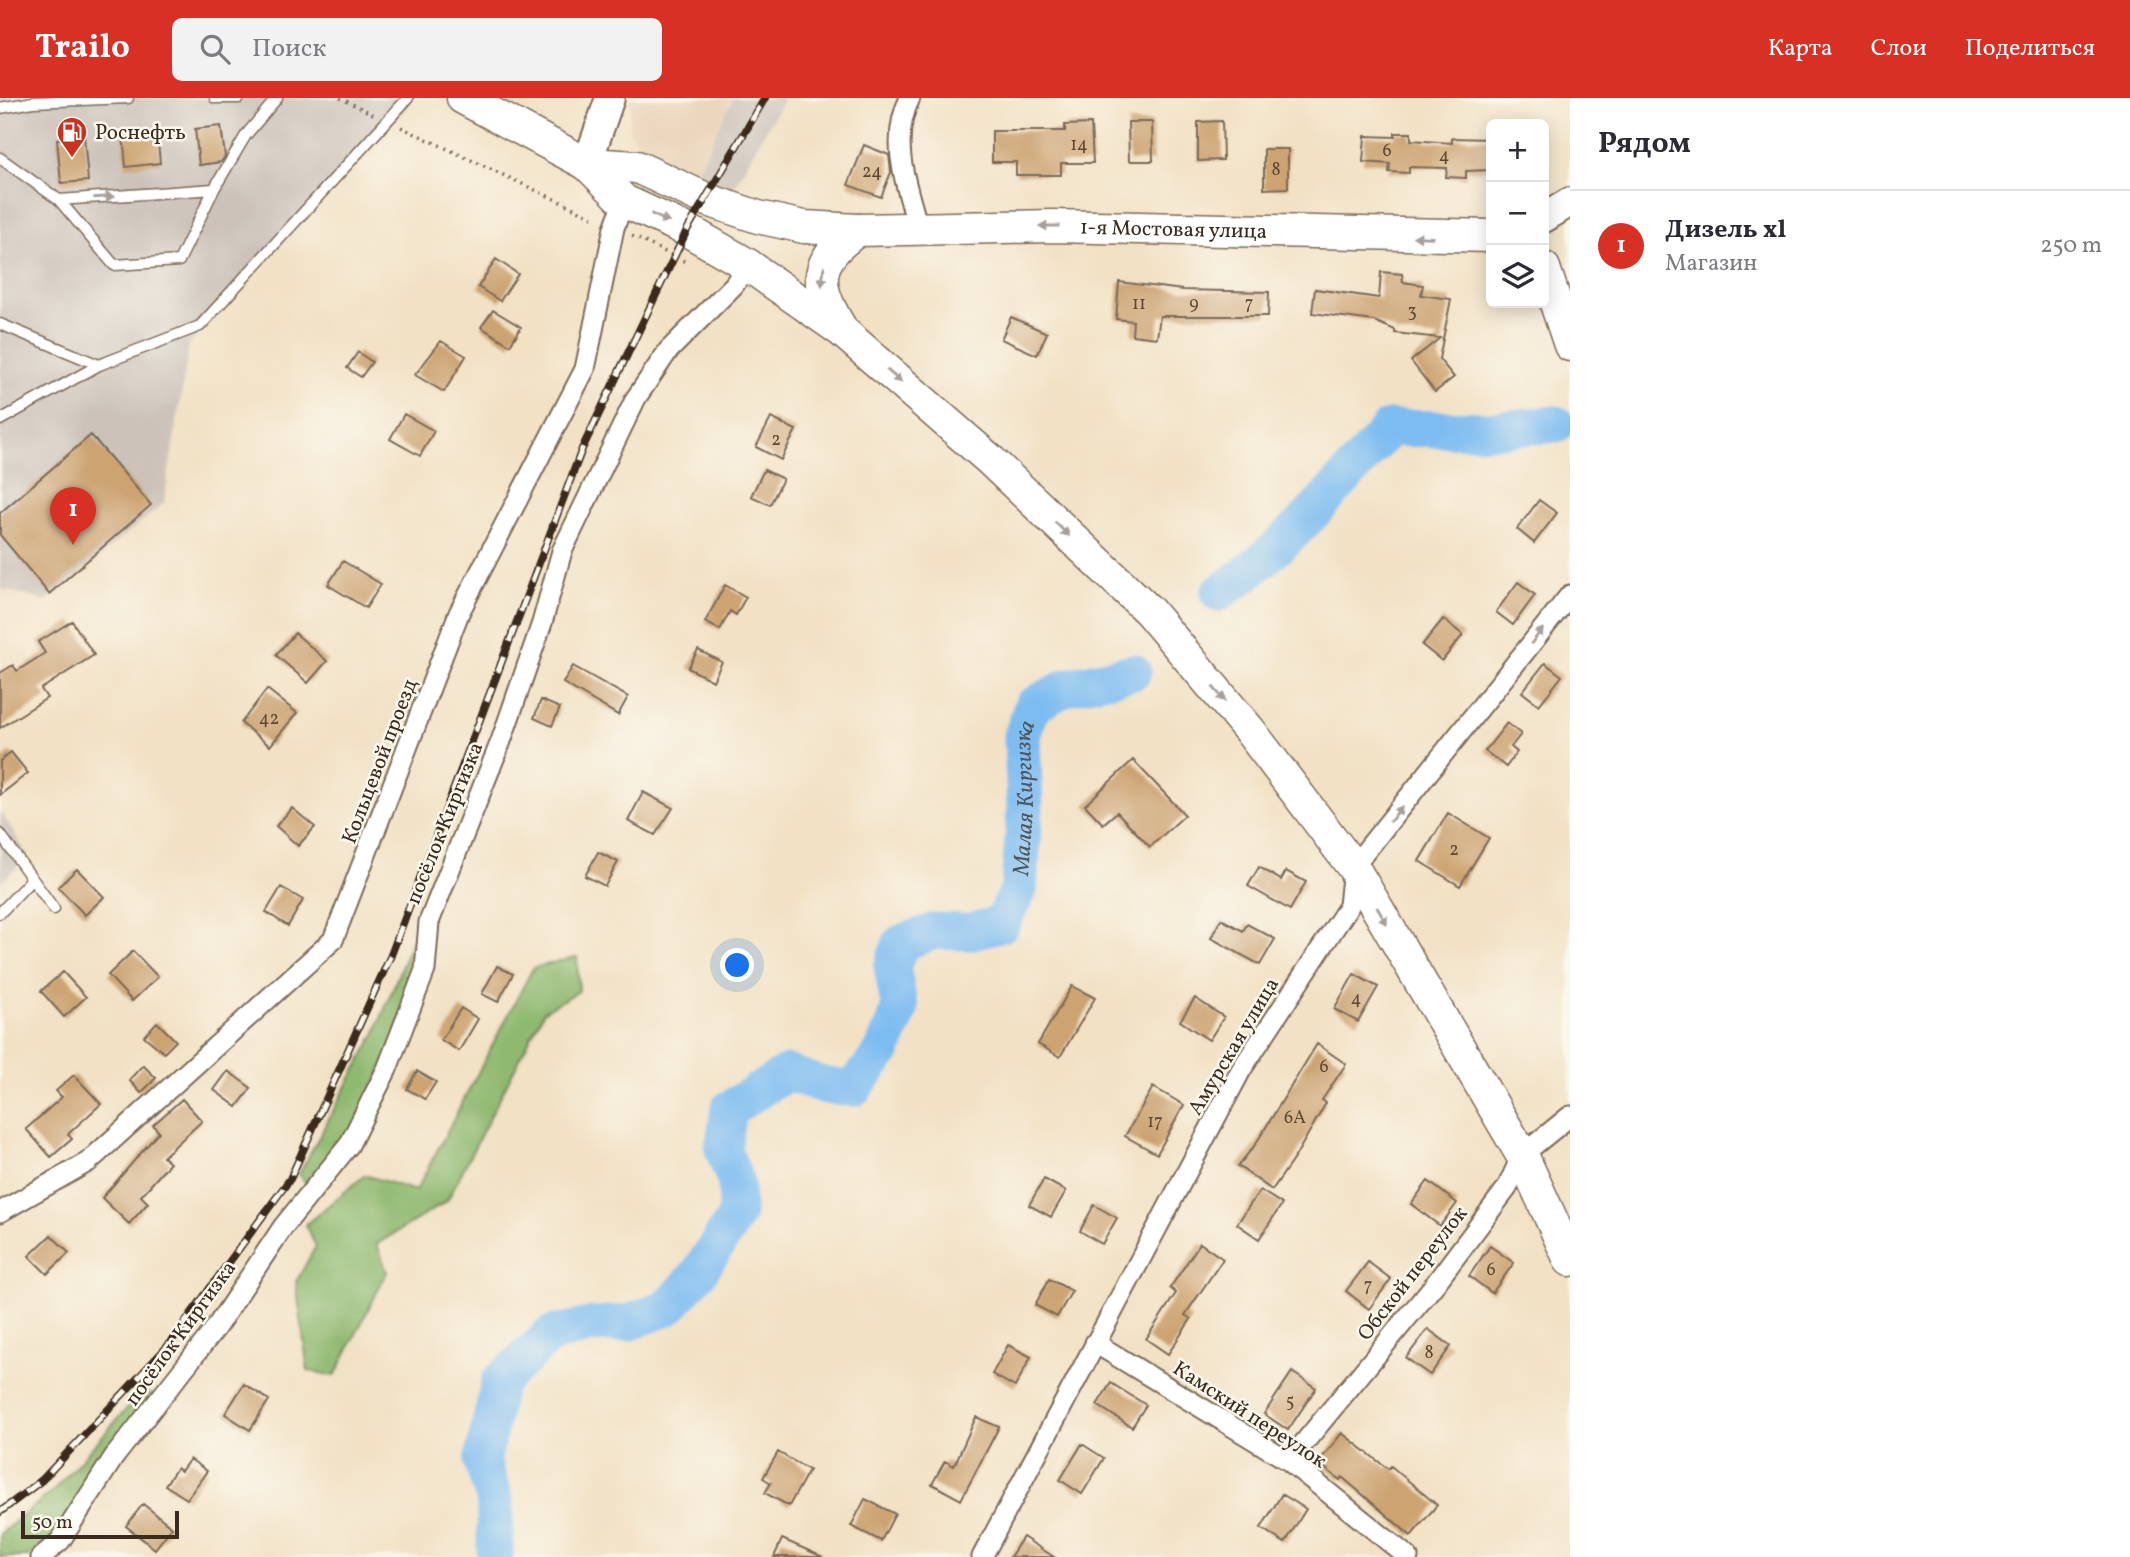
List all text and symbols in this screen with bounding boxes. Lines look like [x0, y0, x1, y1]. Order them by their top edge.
search box [172, 18, 662, 81]
text: Trailo [35, 26, 130, 72]
icon: search [196, 30, 234, 68]
text: Поиск [252, 31, 326, 67]
text: Карта [1768, 32, 1833, 66]
text: Слои [1871, 32, 1927, 66]
text: Поделиться [1965, 32, 2095, 66]
fuel station icon: Роснефть [55, 115, 89, 159]
place label: Роснефть [95, 119, 186, 148]
map controls [1486, 119, 1549, 308]
button: + [1486, 119, 1549, 182]
text: Рядом [1598, 123, 1691, 165]
house number: 14 [1070, 133, 1088, 158]
house number: 6 [1382, 139, 1392, 164]
house number: 4 [1439, 144, 1449, 169]
house number: 8 [1271, 158, 1281, 183]
house number: 24 [862, 160, 882, 185]
button: − [1486, 182, 1549, 245]
one-way arrow [93, 191, 115, 202]
text: Дизель xl [1665, 212, 1786, 248]
one-way arrow [650, 213, 671, 224]
street label: 1-я Мостовая улица [1080, 214, 1267, 247]
one-way arrow [1038, 220, 1060, 232]
text: 1 [1616, 230, 1626, 262]
text: 250 m [2040, 230, 2102, 262]
one-way arrow [1412, 231, 1434, 242]
button: layers [1486, 245, 1549, 308]
text: Магазин [1665, 248, 1757, 280]
one-way arrow [817, 265, 828, 287]
house number: 11 [1132, 292, 1146, 317]
house number: 9 [1189, 292, 1199, 317]
house number: 7 [1245, 292, 1253, 317]
house number: 3 [1407, 300, 1417, 325]
one-way arrow [885, 368, 902, 383]
house number: 2 [771, 428, 781, 453]
pin: 1 [50, 487, 96, 545]
one-way arrow [1053, 520, 1070, 536]
one-way arrow [1530, 627, 1545, 645]
street label: Кольцевой проезд [336, 675, 425, 848]
one-way arrow [1211, 684, 1226, 702]
house number: 42 [259, 707, 279, 732]
water label: Малая Киргизка [1006, 716, 1044, 878]
street label: посёлок Киргизка [400, 738, 491, 909]
one-way arrow [1388, 805, 1403, 823]
house number: 2 [1449, 838, 1459, 863]
one-way arrow [1376, 906, 1388, 926]
your location [720, 948, 754, 982]
street label: Амурская улица [1182, 972, 1287, 1121]
house number: 4 [1351, 987, 1361, 1012]
house number: 6 [1319, 1055, 1329, 1080]
house number: 6А [1284, 1106, 1306, 1131]
house number: 17 [1147, 1110, 1163, 1135]
street label: Обской переулок [1351, 1201, 1475, 1347]
street label: посёлок Киргизка [119, 1256, 244, 1412]
house number: 6 [1486, 1258, 1496, 1283]
house number: 7 [1364, 1274, 1372, 1299]
house number: 8 [1424, 1341, 1434, 1366]
street label: Камский переулок [1167, 1355, 1332, 1476]
house number: 5 [1286, 1390, 1294, 1415]
scale bar [21, 1508, 178, 1540]
text: 50 m [32, 1510, 73, 1536]

